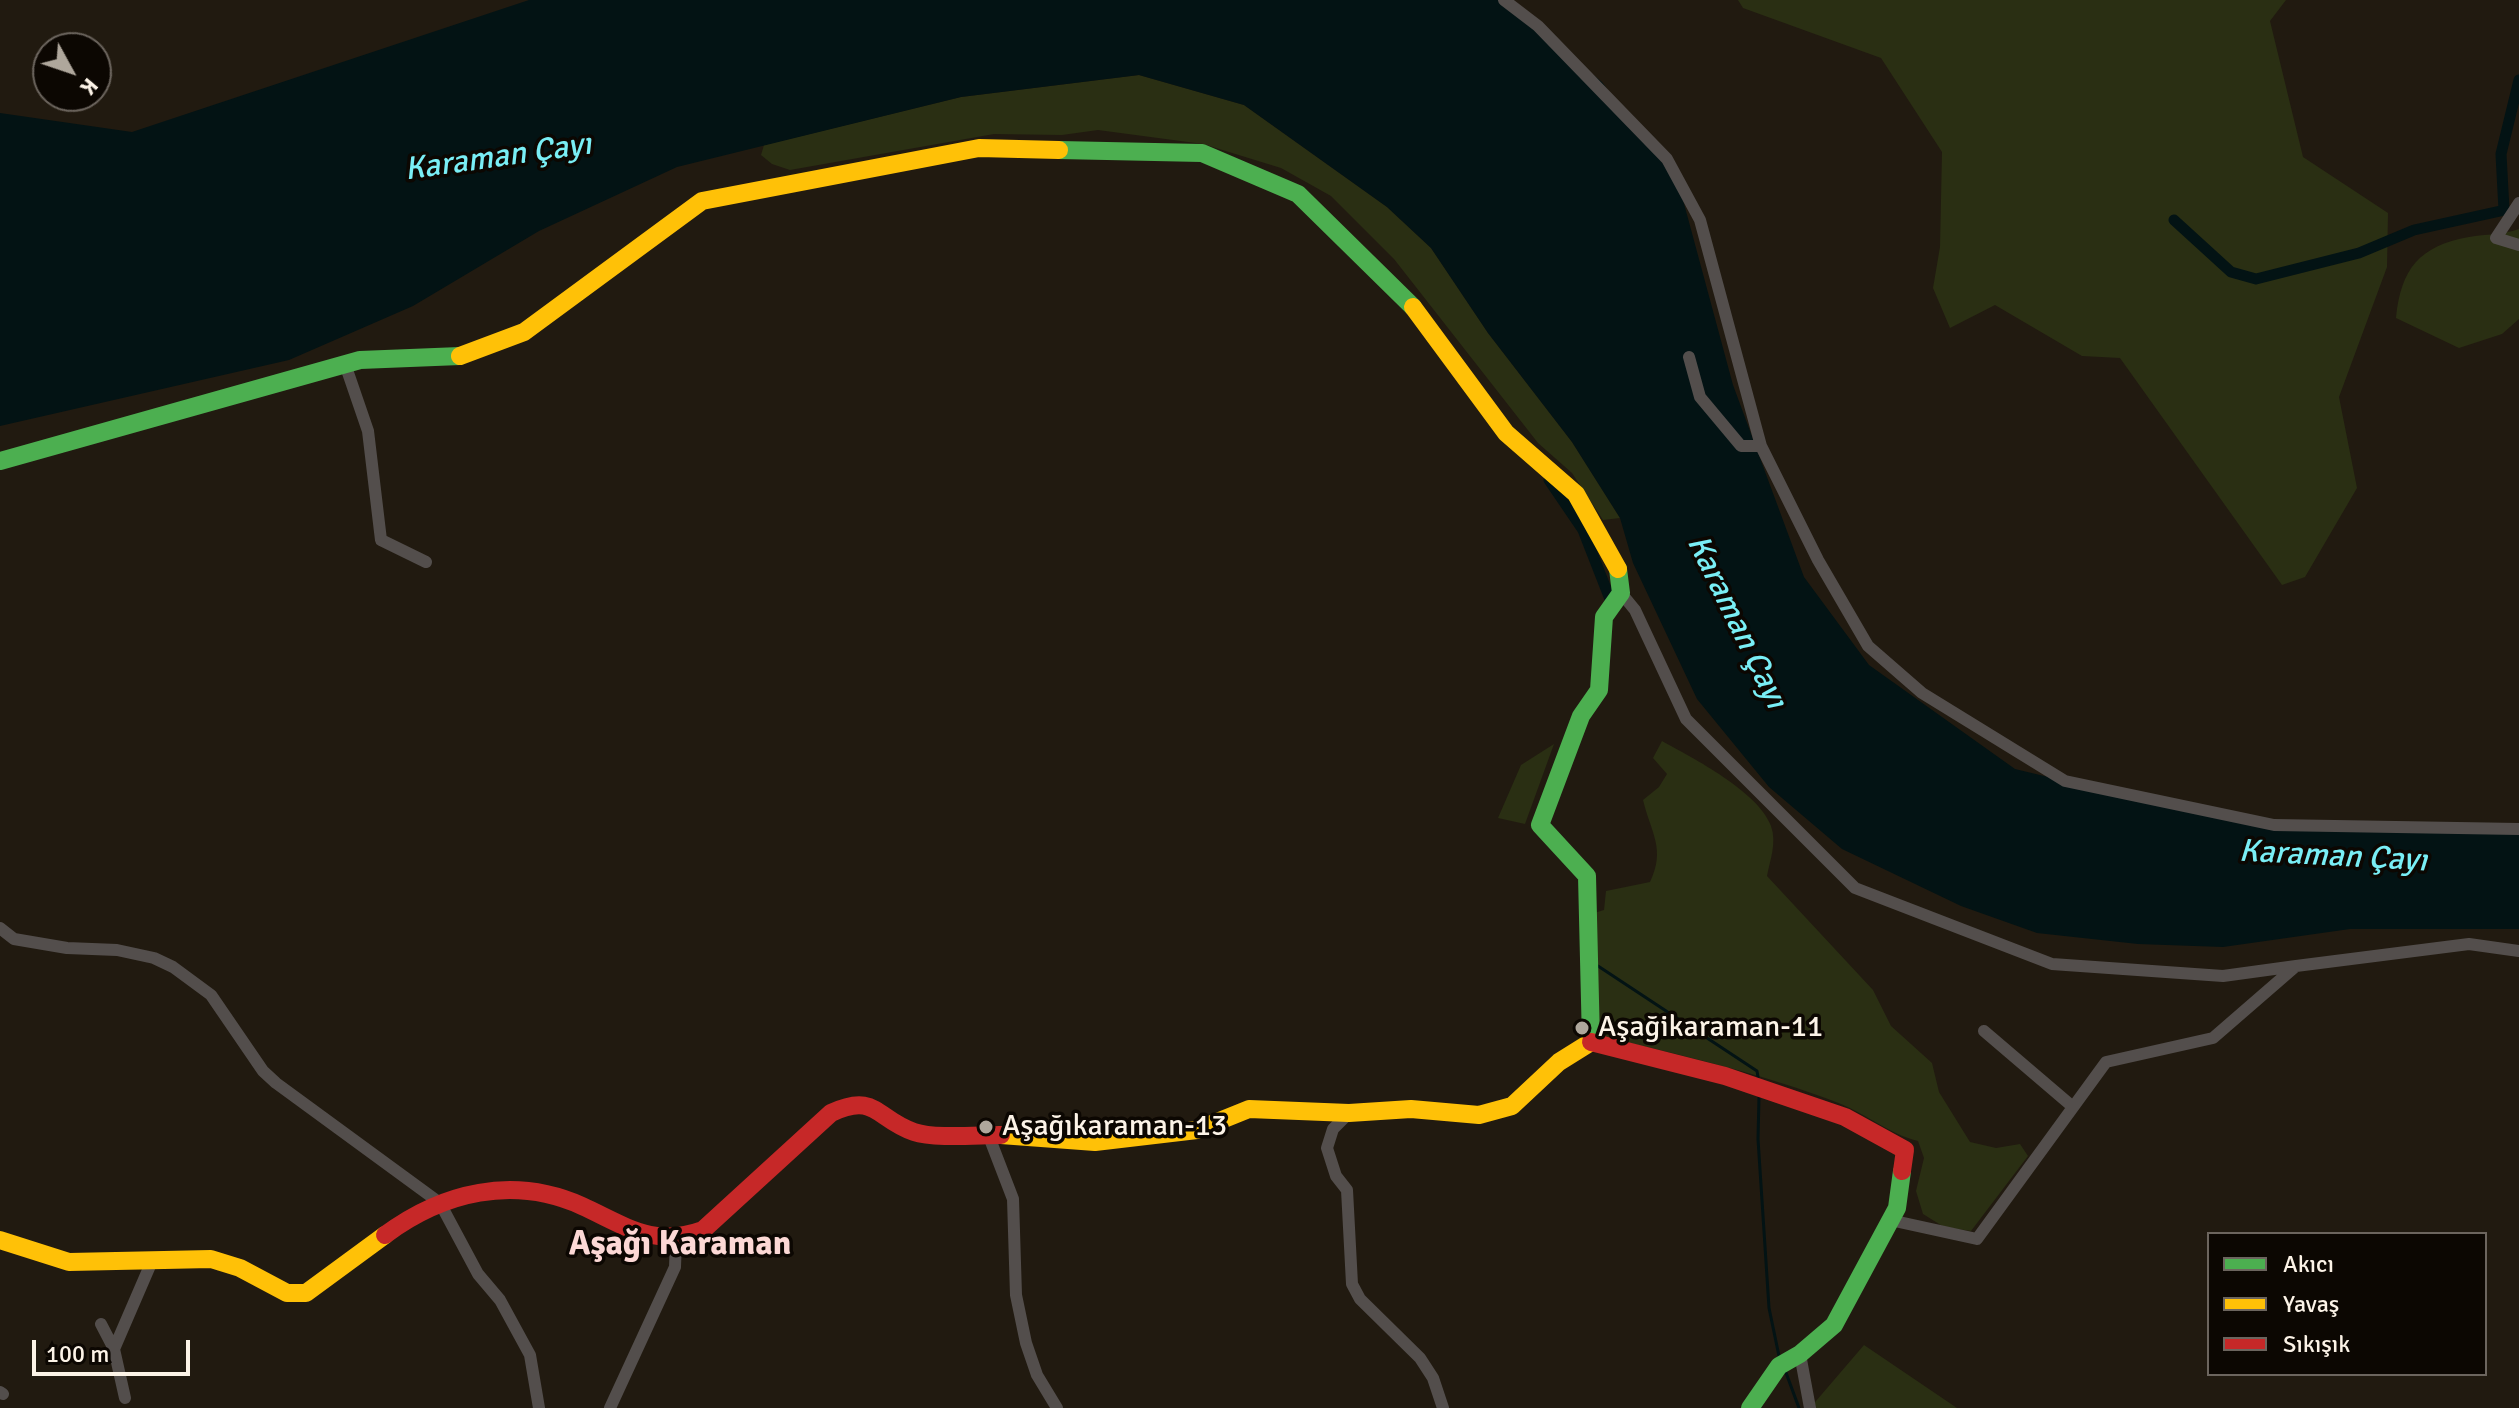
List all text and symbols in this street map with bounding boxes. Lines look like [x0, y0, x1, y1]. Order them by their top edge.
north arrow [32, 32, 112, 112]
text: K [75, 73, 104, 100]
water label: Karaman Çayı [402, 126, 594, 190]
water label: Karaman Çayı [1678, 529, 1794, 715]
water label: Karaman Çayı [2238, 833, 2428, 881]
place label: Aşağikaraman-11 [1598, 1010, 1823, 1046]
marker: Aşağikaraman-11 [1573, 1019, 1591, 1037]
place label: Aşağıkaraman-13 [1002, 1109, 1227, 1145]
marker: Aşağıkaraman-13 [977, 1118, 995, 1136]
district label: Aşağı Karaman [569, 1225, 791, 1265]
legend [2207, 1232, 2487, 1376]
text: Akıcı [2283, 1249, 2334, 1279]
text: Yavaş [2283, 1289, 2339, 1319]
scale bar [36, 1324, 194, 1374]
text: Sıkışık [2283, 1329, 2350, 1359]
text: 100 m [46, 1339, 109, 1369]

